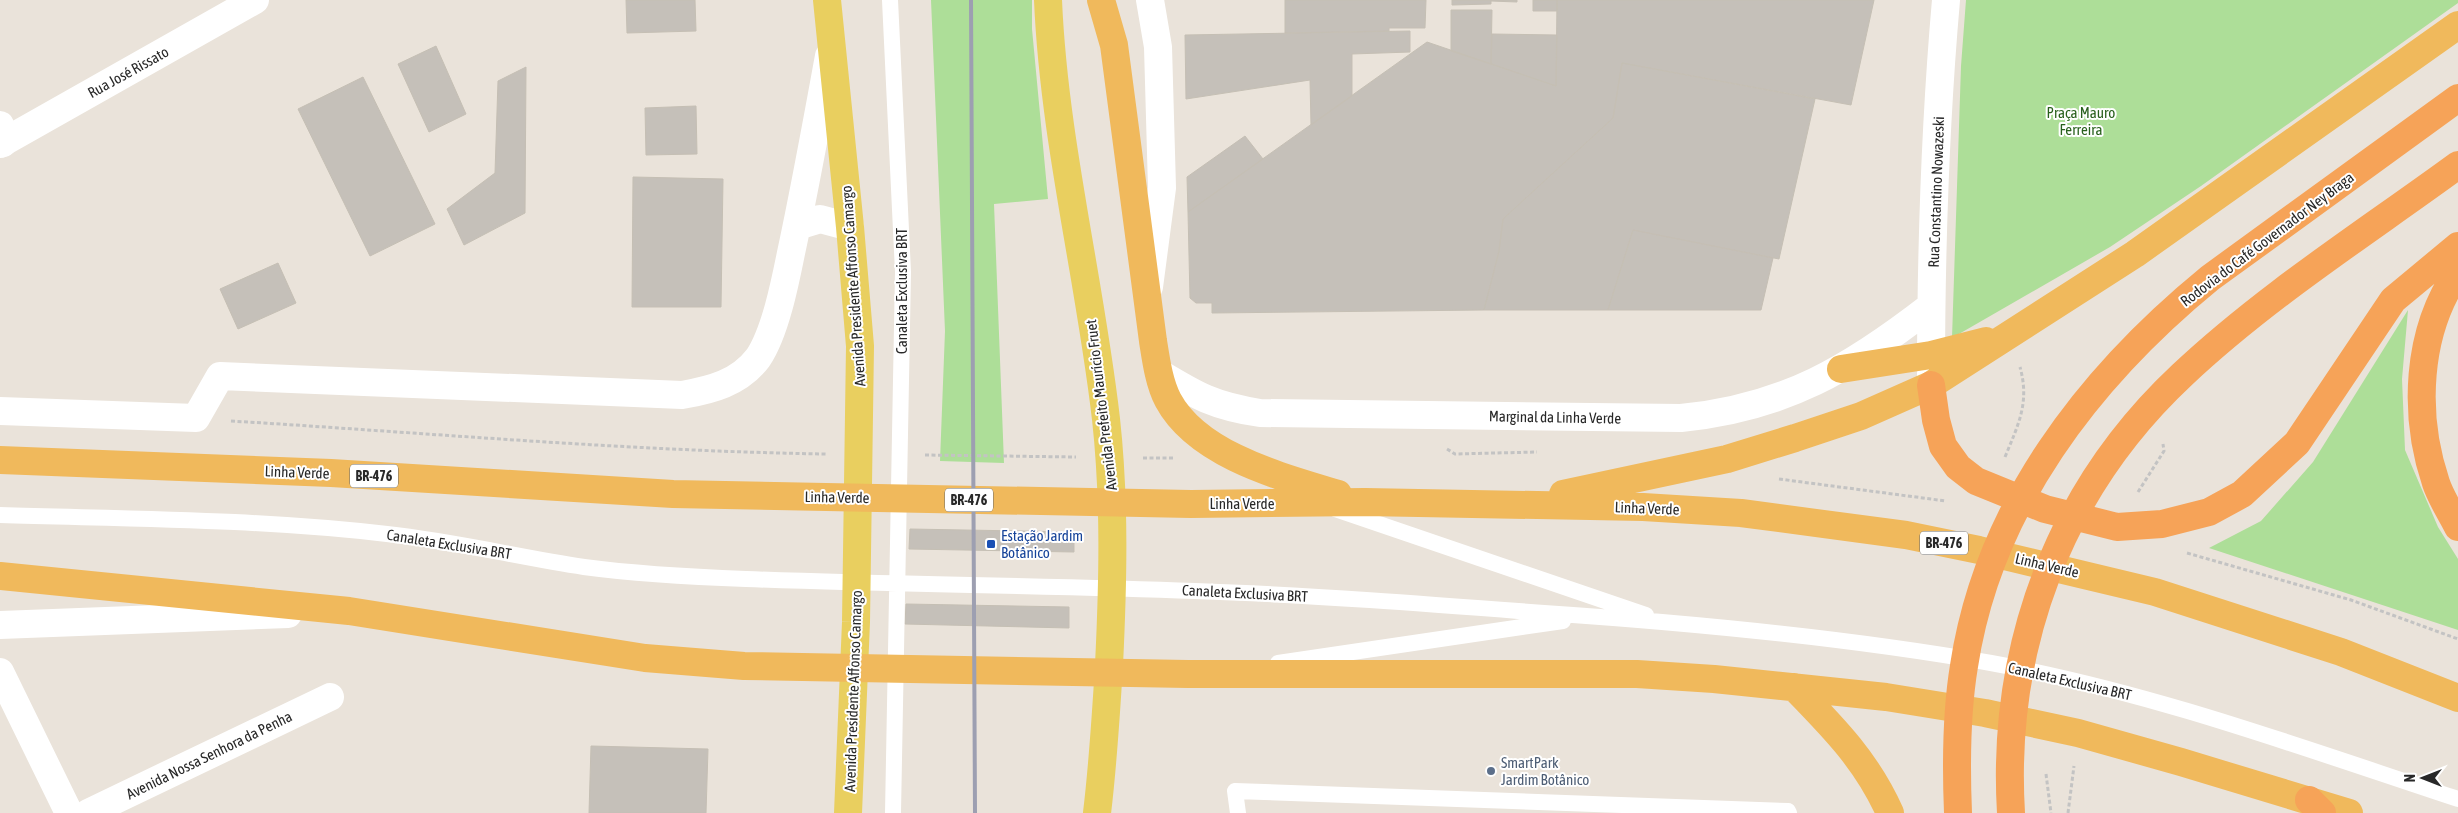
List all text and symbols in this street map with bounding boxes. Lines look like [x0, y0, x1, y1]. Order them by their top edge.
street label: Rua José Rissato [85, 43, 171, 101]
park label: Praça Mauro Ferreira [2047, 104, 2115, 138]
street label: Rua Constantino Nowazeski [1925, 116, 1947, 268]
street label: Rodovia do Café Governador Ney Braga [2177, 168, 2357, 310]
street label: Avenida Presidente Affonso Camargo [837, 185, 869, 387]
street label: Canaleta Exclusiva BRT [893, 228, 910, 354]
street label: Avenida Prefeito Maurício Fruet [1082, 319, 1120, 491]
street label: Marginal da Linha Verde [1489, 407, 1621, 427]
street label: Linha Verde [264, 462, 330, 482]
road number: BR-476 [350, 464, 398, 488]
street label: Linha Verde [804, 488, 870, 506]
road number: BR-476 [945, 488, 993, 512]
street label: Linha Verde [1210, 495, 1275, 512]
street label: Linha Verde [1614, 498, 1680, 518]
street label: Canaleta Exclusiva BRT [385, 526, 513, 562]
place label: Estação Jardim Botânico [1001, 527, 1083, 561]
road number: BR-476 [1920, 532, 1968, 554]
marker: Estação Jardim Botânico [985, 538, 997, 550]
street label: Linha Verde [2013, 549, 2081, 581]
street label: Canaleta Exclusiva BRT [1182, 581, 1309, 605]
street label: Avenida Presidente Affonso Camargo [841, 590, 865, 792]
street label: Canaleta Exclusiva BRT [2007, 659, 2134, 704]
street label: Avenida Nossa Senhora da Penha [123, 707, 295, 803]
north arrow [2398, 753, 2448, 803]
place label: SmartPark Jardim Botânico [1501, 754, 1589, 788]
marker: SmartPark Jardim Botânico [1485, 765, 1497, 777]
text: N [2402, 774, 2418, 782]

